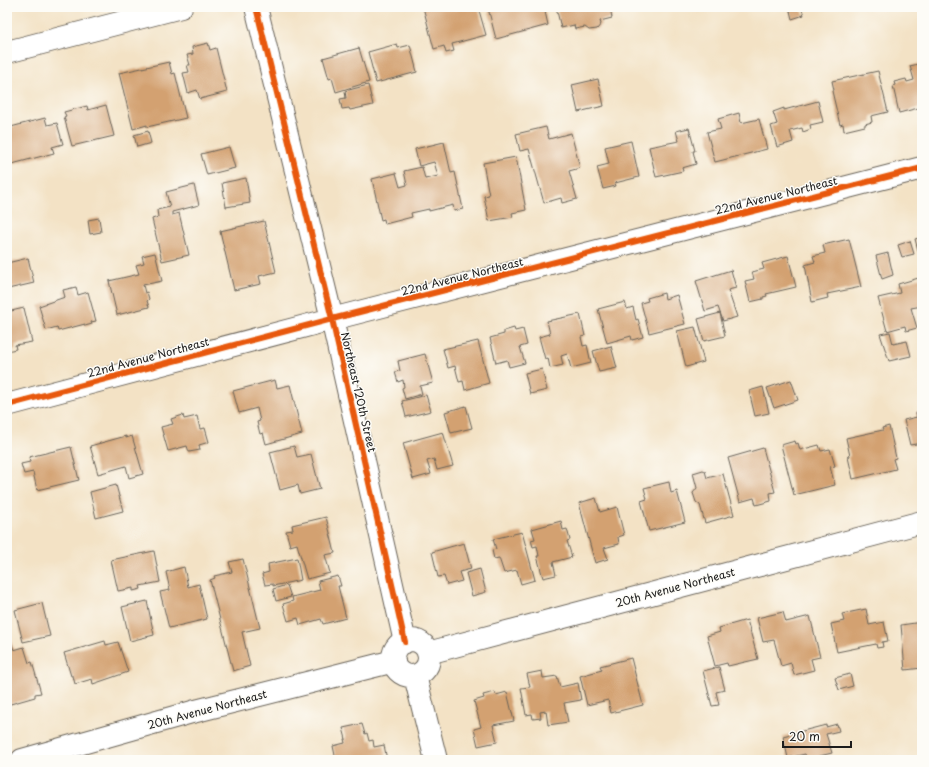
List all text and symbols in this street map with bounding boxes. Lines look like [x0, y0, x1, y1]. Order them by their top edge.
street label: 22nd Avenue Northeast [713, 171, 840, 218]
street label: 22nd Avenue Northeast [399, 252, 526, 299]
street label: Northeast 120th Street [337, 330, 381, 454]
street label: 22nd Avenue Northeast [85, 332, 211, 381]
street label: 20th Avenue Northeast [613, 563, 737, 611]
street label: 20th Avenue Northeast [145, 685, 269, 733]
scale bar [783, 723, 851, 749]
text: 20 m [789, 727, 820, 745]

